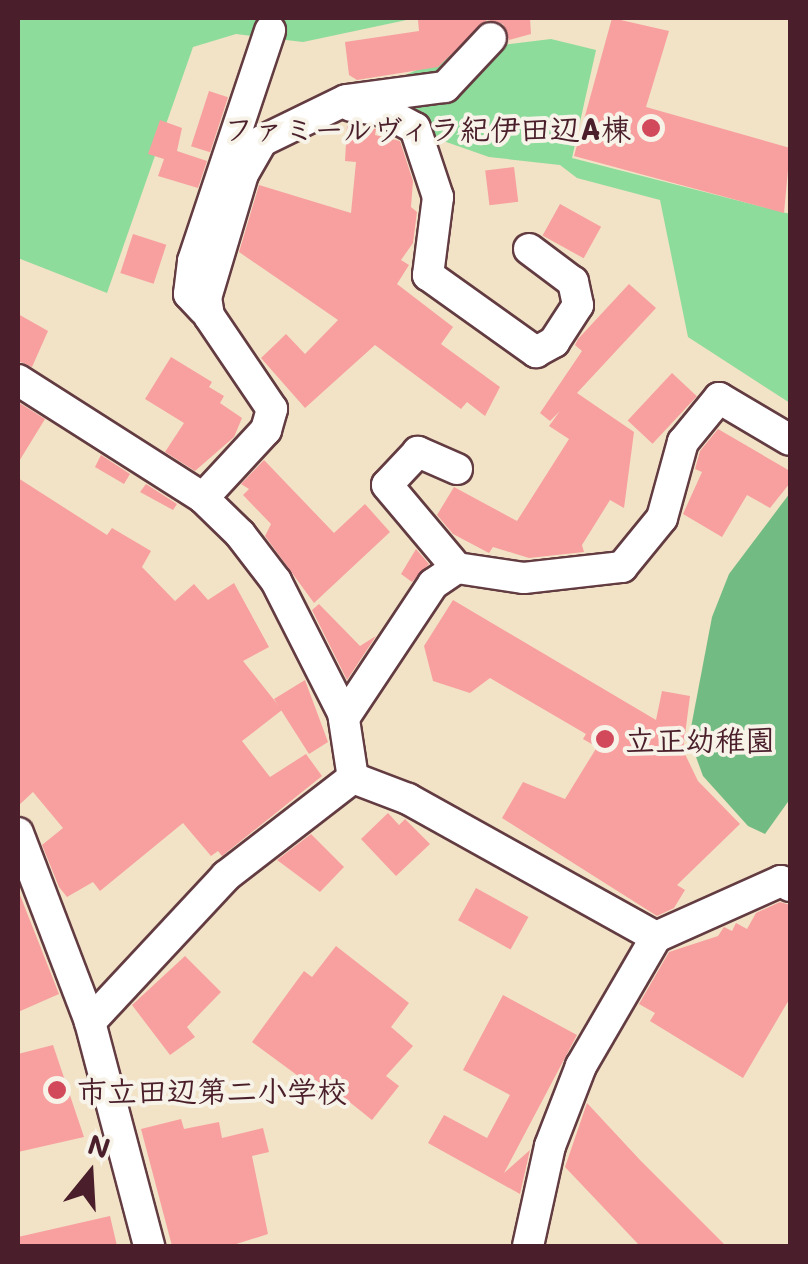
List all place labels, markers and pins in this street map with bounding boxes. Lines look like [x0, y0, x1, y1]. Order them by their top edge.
place label: ファミールヴィラ紀伊田辺A棟 [220, 110, 631, 146]
marker: ファミールヴィラ紀伊田辺A棟 [640, 117, 662, 139]
place label: 立正幼稚園 [625, 721, 775, 757]
marker: 立正幼稚園 [594, 728, 616, 750]
place label: 市立田辺第二小学校 [77, 1072, 347, 1108]
marker: 市立田辺第二小学校 [46, 1079, 68, 1101]

